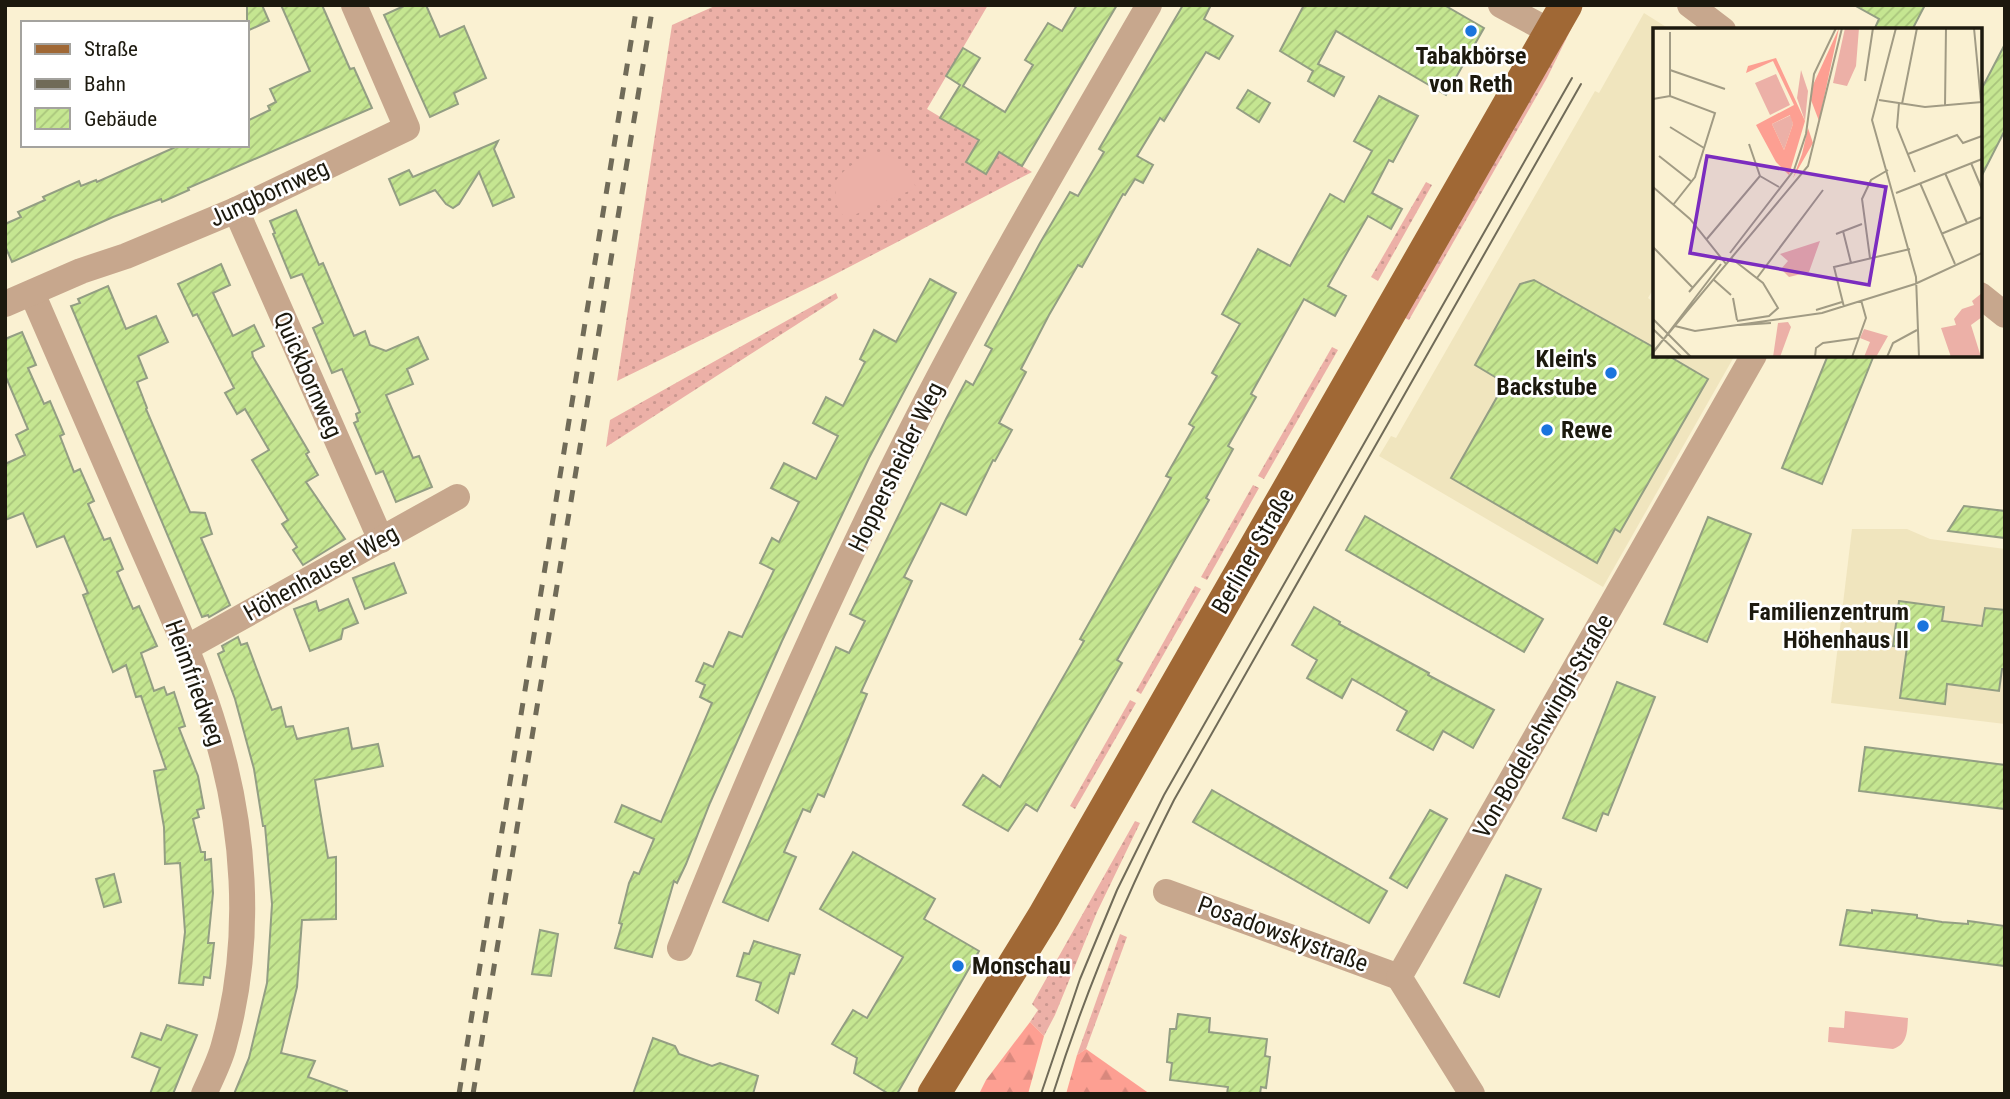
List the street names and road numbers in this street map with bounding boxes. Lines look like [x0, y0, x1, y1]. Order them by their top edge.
street label: Jungbornweg [205, 153, 333, 233]
street label: Quickbornweg [268, 308, 348, 442]
street label: Hoppersheider Weg [843, 378, 949, 556]
street label: Berliner Straße [1206, 483, 1300, 619]
street label: Höhenhauser Weg [239, 519, 403, 627]
street label: Von-Bodelschwingh-Straße [1467, 609, 1619, 843]
street label: Heimfriedweg [159, 616, 231, 750]
street label: Posadowskystraße [1194, 890, 1372, 978]

